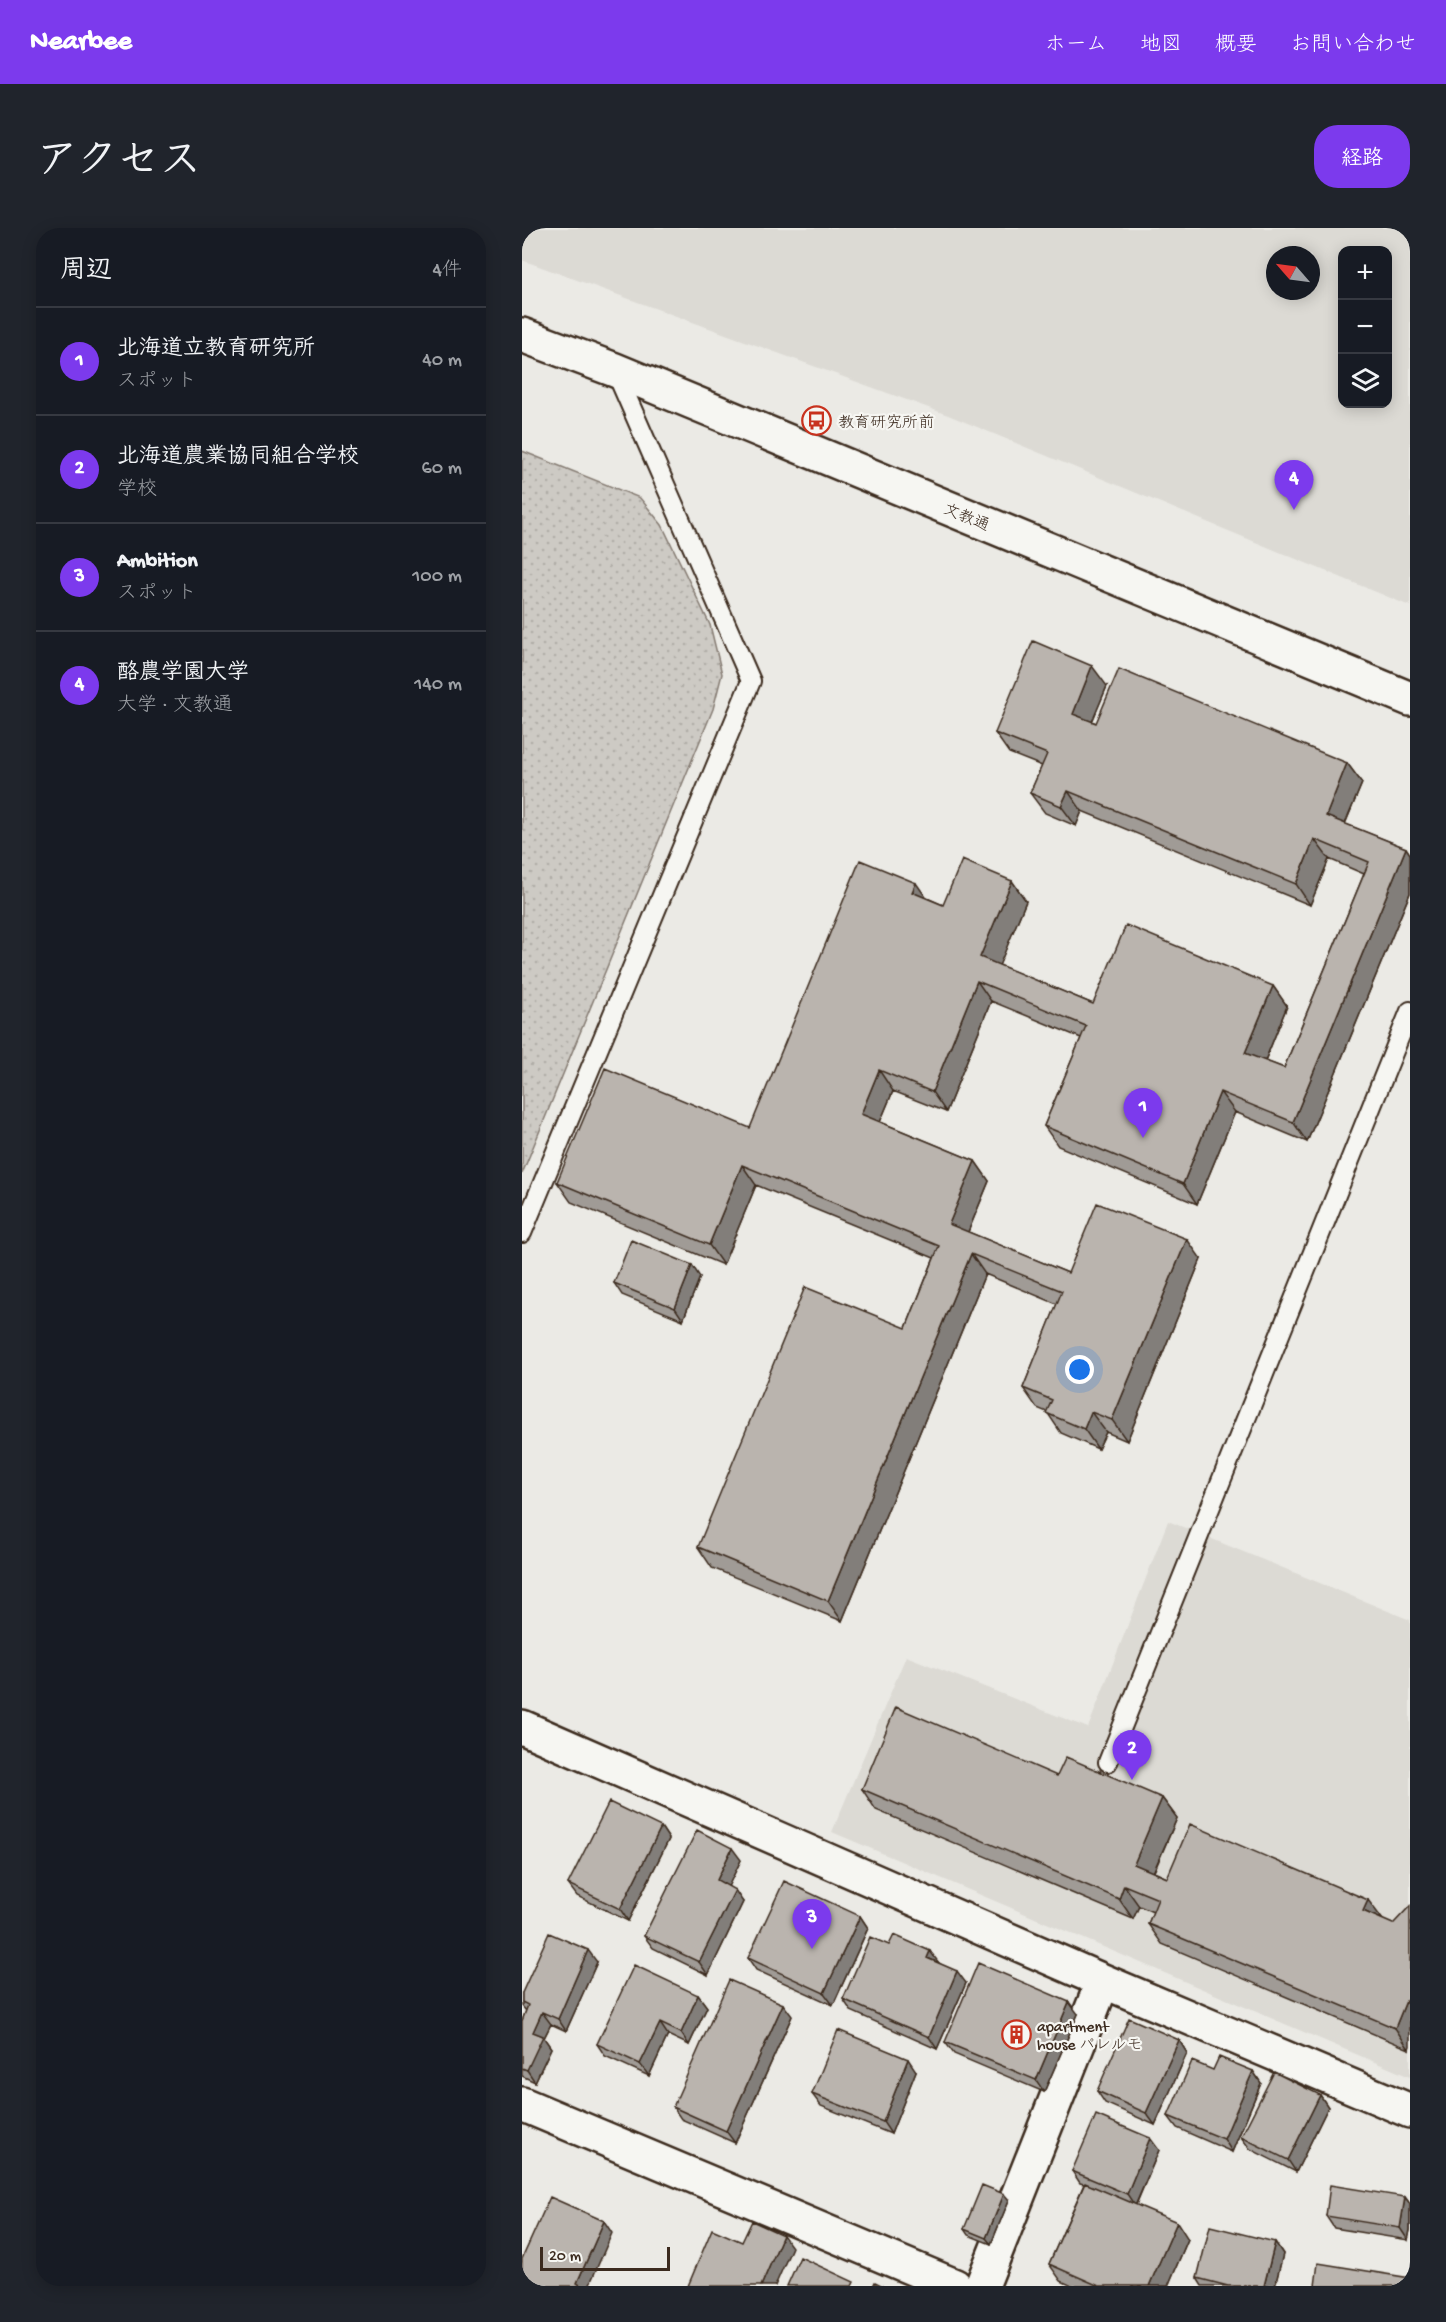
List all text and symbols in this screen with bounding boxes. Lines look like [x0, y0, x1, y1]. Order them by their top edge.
text: Nearbee [30, 26, 132, 59]
text: ホーム [1045, 34, 1107, 59]
text: 地図 [1140, 34, 1182, 59]
text: 概要 [1215, 34, 1257, 59]
text: お問い合わせ [1290, 34, 1416, 59]
button: 経路 [1314, 125, 1410, 188]
text: アクセス [36, 140, 201, 189]
north arrow [1266, 246, 1320, 300]
map controls [1338, 246, 1392, 408]
button: + [1338, 246, 1392, 300]
text: 周辺 [60, 257, 112, 288]
text: 4件 [433, 260, 462, 283]
button: − [1338, 300, 1392, 354]
text: 北海道立教育研究所 [117, 337, 315, 363]
text: 1 [75, 350, 84, 373]
text: 40 m [422, 350, 462, 373]
button: layers [1338, 354, 1392, 408]
text: スポット [117, 371, 197, 394]
bus stop icon: 教育研究所前 [801, 405, 833, 437]
place label: 教育研究所前 [838, 414, 934, 434]
text: 北海道農業協同組合学校 [117, 445, 359, 471]
text: 2 [75, 458, 84, 481]
text: 60 m [422, 458, 462, 481]
pin: 4 [1274, 460, 1314, 510]
text: 学校 [117, 479, 157, 502]
street label: 文教通 [940, 501, 992, 537]
text: Ambition [117, 549, 198, 575]
text: 3 [74, 566, 85, 589]
text: 100 m [412, 566, 462, 589]
text: スポット [117, 583, 197, 606]
text: 酪農学園大学 [117, 661, 249, 687]
text: 4 [75, 674, 84, 697]
text: 140 m [414, 674, 462, 697]
text: 大学 · 文教通 [117, 695, 233, 718]
pin: 1 [1124, 1088, 1162, 1138]
your location [1065, 1355, 1094, 1384]
pin: 2 [1112, 1730, 1152, 1780]
pin: 3 [792, 1900, 832, 1949]
building icon: apartment house パレルモ [1000, 2018, 1032, 2050]
place label: apartment house パレルモ [1037, 2019, 1142, 2056]
scale bar [540, 2244, 670, 2272]
text: 20 m [549, 2248, 581, 2267]

